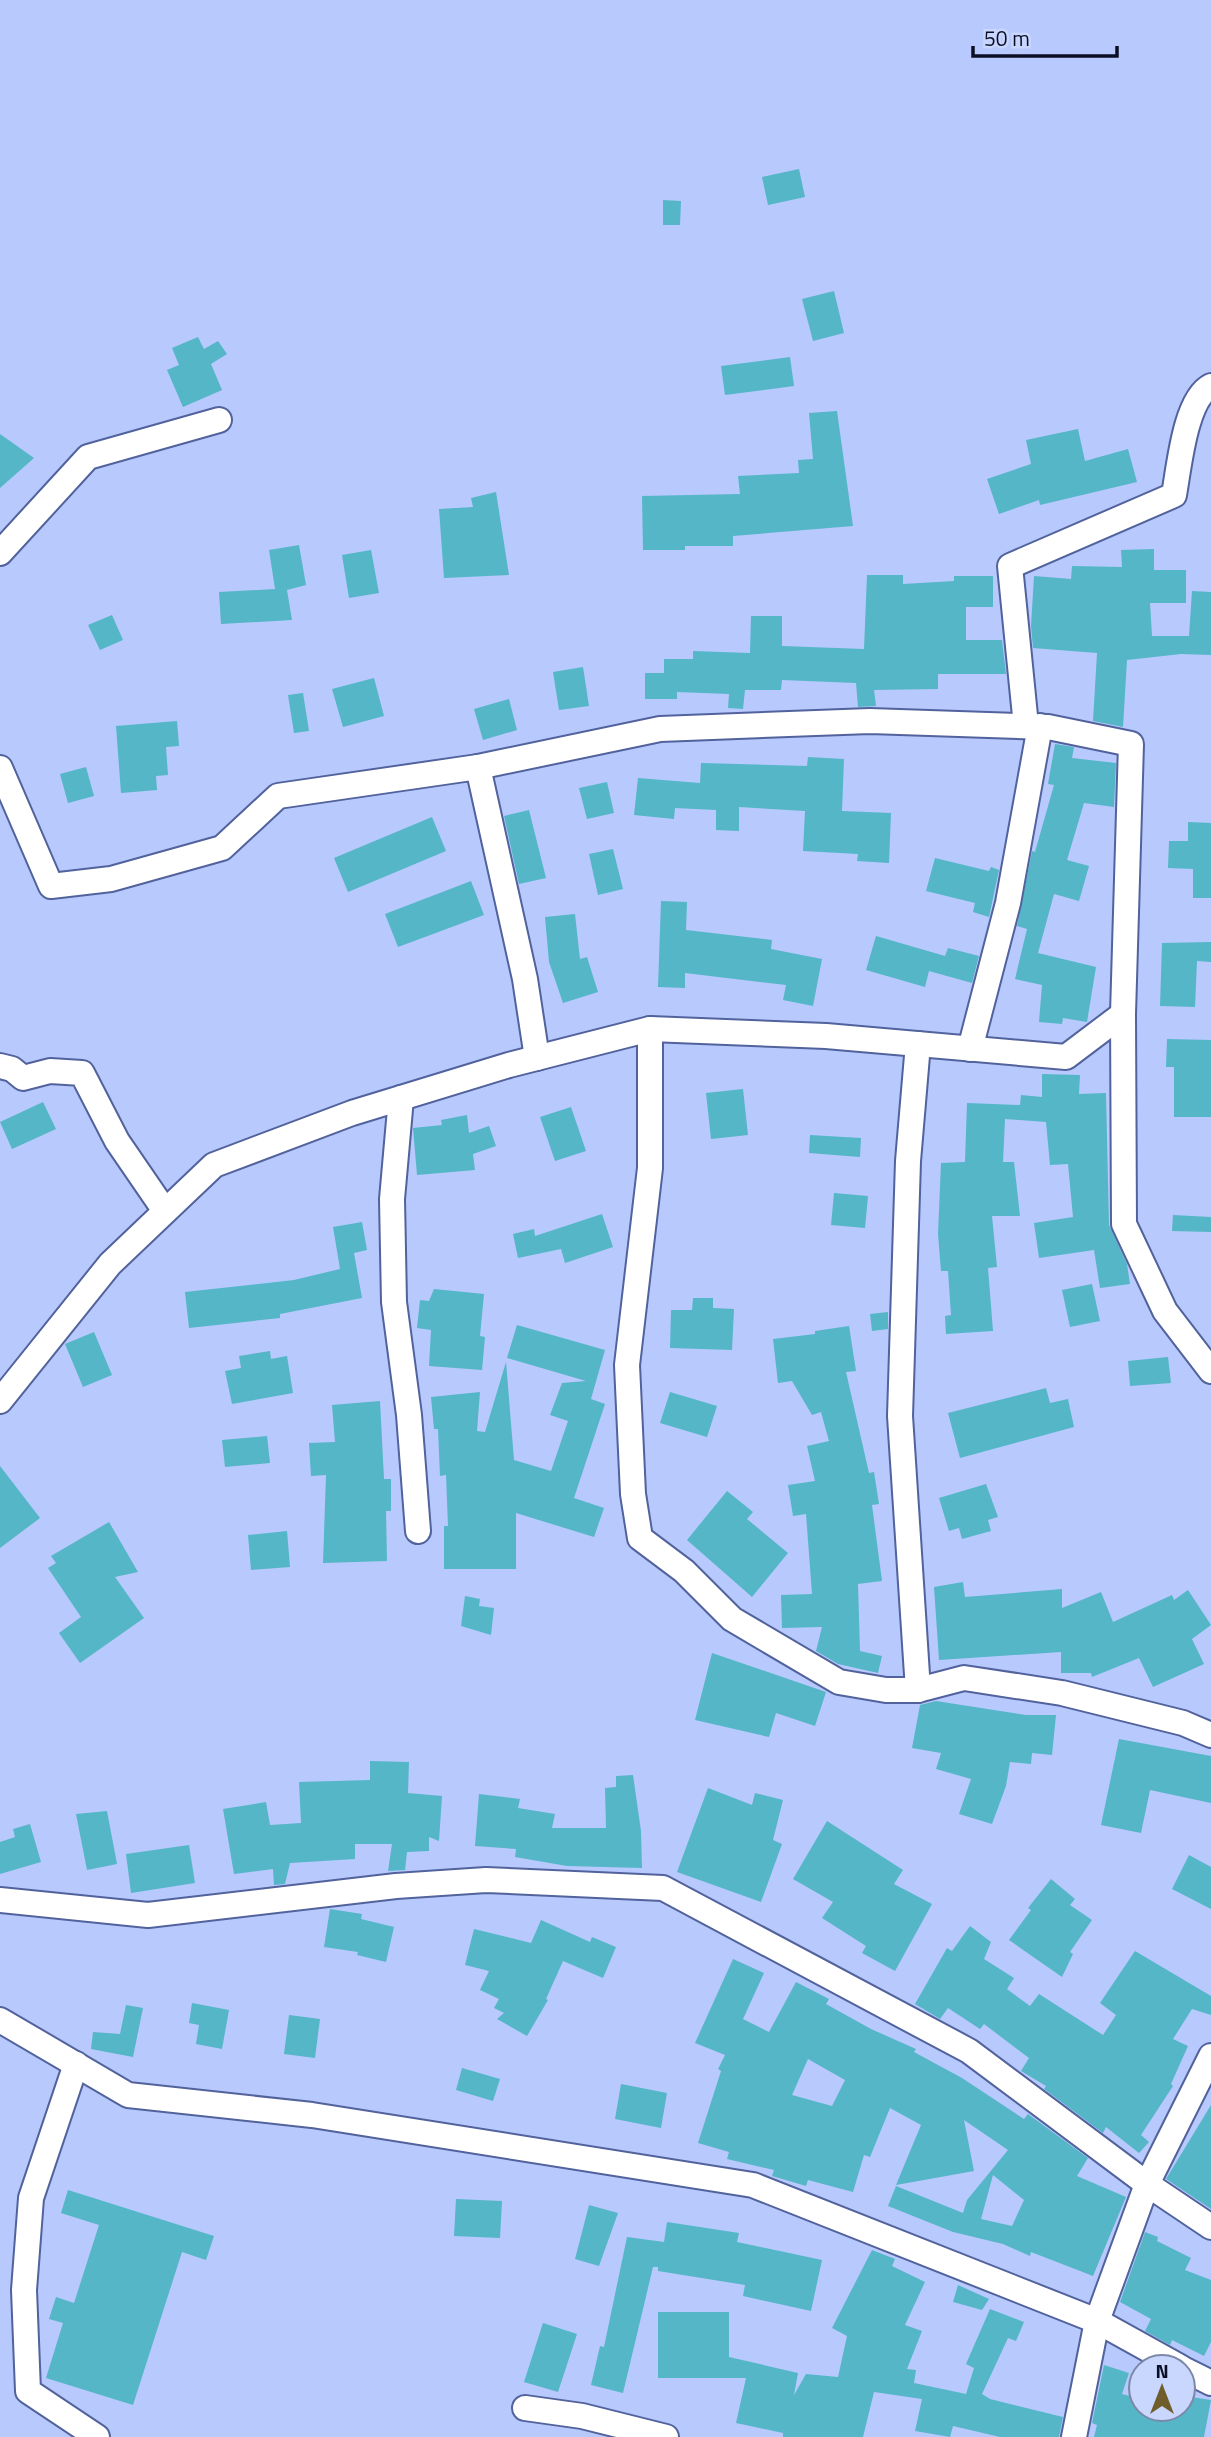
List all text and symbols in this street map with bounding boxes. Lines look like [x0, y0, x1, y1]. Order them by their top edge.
scale bar [973, 14, 1116, 58]
text: 50 m [984, 22, 1030, 54]
north arrow [1127, 2353, 1197, 2423]
text: N [1155, 2356, 1169, 2385]

